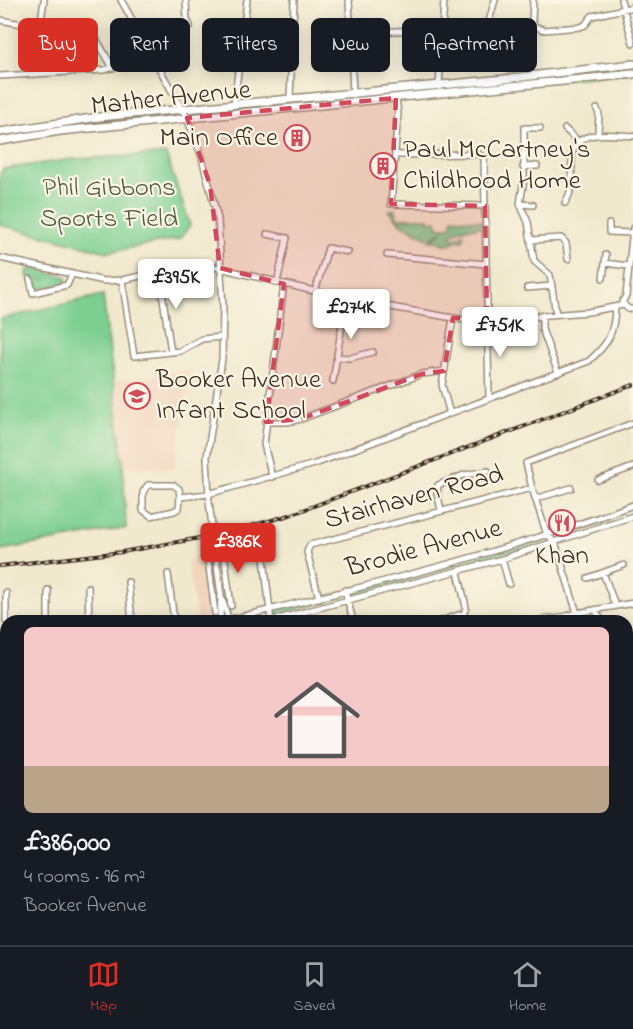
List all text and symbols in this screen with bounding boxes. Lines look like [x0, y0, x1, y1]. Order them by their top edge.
chip: Buy [18, 18, 98, 72]
chip: Rent [110, 18, 190, 72]
chip: Filters [202, 18, 299, 72]
chip: New [311, 18, 390, 72]
chip: Apartment [402, 18, 537, 72]
street label: Mather Avenue [89, 71, 254, 127]
place label: Main Office [160, 119, 279, 158]
building icon: Main Office [282, 123, 312, 153]
place label: Paul McCartney's Childhood Home [403, 131, 590, 201]
building icon: Paul McCartney's Childhood Home [368, 151, 398, 181]
park label: Phil Gibbons Sports Field [40, 169, 178, 239]
pin: £395K [134, 259, 218, 310]
text: £395K [152, 264, 200, 293]
pin: £274K [309, 289, 393, 340]
text: £274K [327, 294, 375, 323]
pin: £751K [458, 307, 542, 358]
text: £751K [476, 312, 524, 341]
place label: Booker Avenue Infant School [155, 361, 322, 431]
school or university icon: Booker Avenue Infant School [122, 381, 152, 411]
street label: Stairhaven Road [320, 455, 508, 541]
restaurant icon: Khan [547, 508, 577, 538]
street label: Brodie Avenue [341, 509, 507, 589]
pin: £386K [196, 523, 280, 574]
text: £386K [215, 528, 261, 557]
place label: Khan [535, 537, 589, 576]
icon: home [263, 666, 371, 774]
text: £386,000 [24, 825, 111, 863]
text: 4 rooms · 96 m² [24, 863, 145, 892]
text: Booker Avenue [24, 892, 146, 921]
tab: Map [87, 958, 120, 1018]
tab: Saved [294, 958, 335, 1018]
tab: Home [509, 958, 546, 1018]

